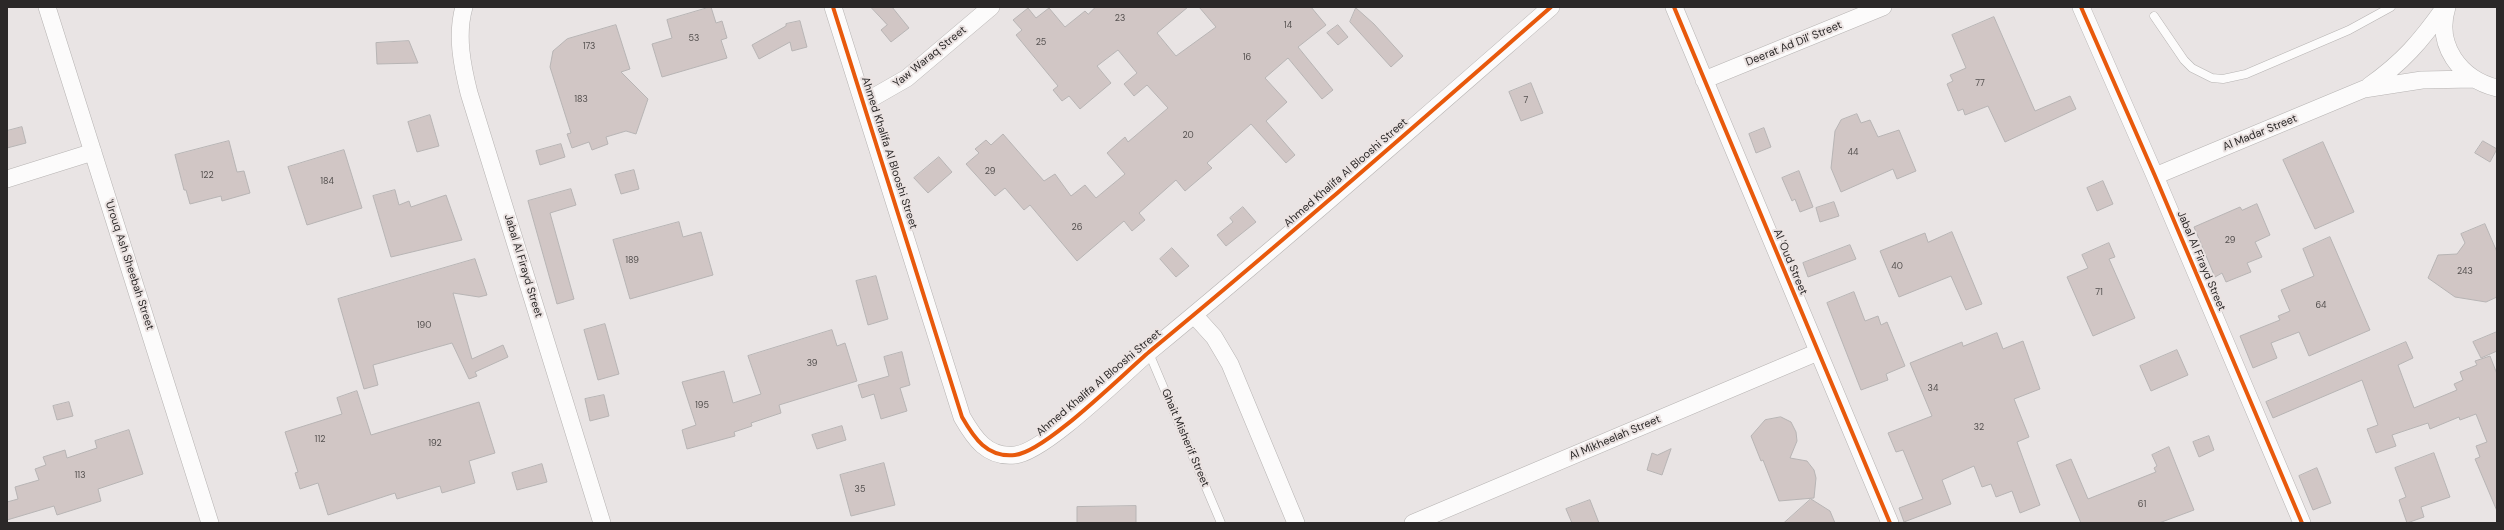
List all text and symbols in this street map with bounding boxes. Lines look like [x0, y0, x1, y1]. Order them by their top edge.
house number: 23 [1115, 14, 1125, 24]
street label: Deerat Ad Dil' Street [1744, 19, 1844, 69]
house number: 14 [1284, 21, 1292, 31]
street label: Yaw Waraq Street [891, 24, 969, 90]
house number: 53 [689, 34, 699, 44]
house number: 25 [1036, 38, 1046, 48]
house number: 173 [583, 42, 595, 52]
house number: 16 [1243, 53, 1251, 63]
street label: Ahmed Khalifa Al Blooshi Street [858, 75, 920, 231]
house number: 77 [1975, 79, 1985, 89]
house number: 183 [574, 95, 588, 105]
house number: 7 [1524, 96, 1528, 106]
street label: Al Madar Street [2221, 112, 2299, 154]
street label: Ahmed Khalifa Al Blooshi Street [1282, 116, 1410, 230]
house number: 20 [1182, 131, 1194, 141]
house number: 44 [1848, 148, 1858, 158]
house number: 29 [985, 167, 995, 177]
house number: 122 [200, 171, 214, 181]
house number: 184 [320, 177, 334, 187]
street label: 'Urouq Ash Sheebah Street [102, 198, 156, 332]
street label: Jabal Al Firayd Street [2174, 209, 2228, 313]
street label: Jabal Al Firayd Street [501, 213, 545, 319]
house number: 26 [1072, 223, 1082, 233]
street label: Al 'Oud Street [1770, 227, 1810, 297]
house number: 29 [2225, 236, 2235, 246]
house number: 189 [625, 256, 639, 266]
house number: 40 [1891, 262, 1903, 272]
house number: 243 [2457, 267, 2473, 277]
house number: 71 [2095, 288, 2103, 298]
house number: 64 [2315, 301, 2327, 311]
house number: 190 [417, 321, 431, 331]
street label: Ahmed Khalifa Al Blooshi Street [1034, 327, 1164, 439]
house number: 39 [807, 359, 817, 369]
house number: 34 [1928, 384, 1938, 394]
street label: Ghait Misherif Street [1158, 387, 1212, 489]
house number: 195 [695, 401, 709, 411]
street label: Al Mikheelah Street [1567, 413, 1663, 463]
house number: 32 [1974, 423, 1984, 433]
house number: 112 [315, 435, 325, 445]
house number: 192 [428, 439, 442, 449]
house number: 113 [75, 471, 85, 481]
house number: 35 [855, 485, 865, 495]
house number: 61 [2138, 500, 2146, 510]

